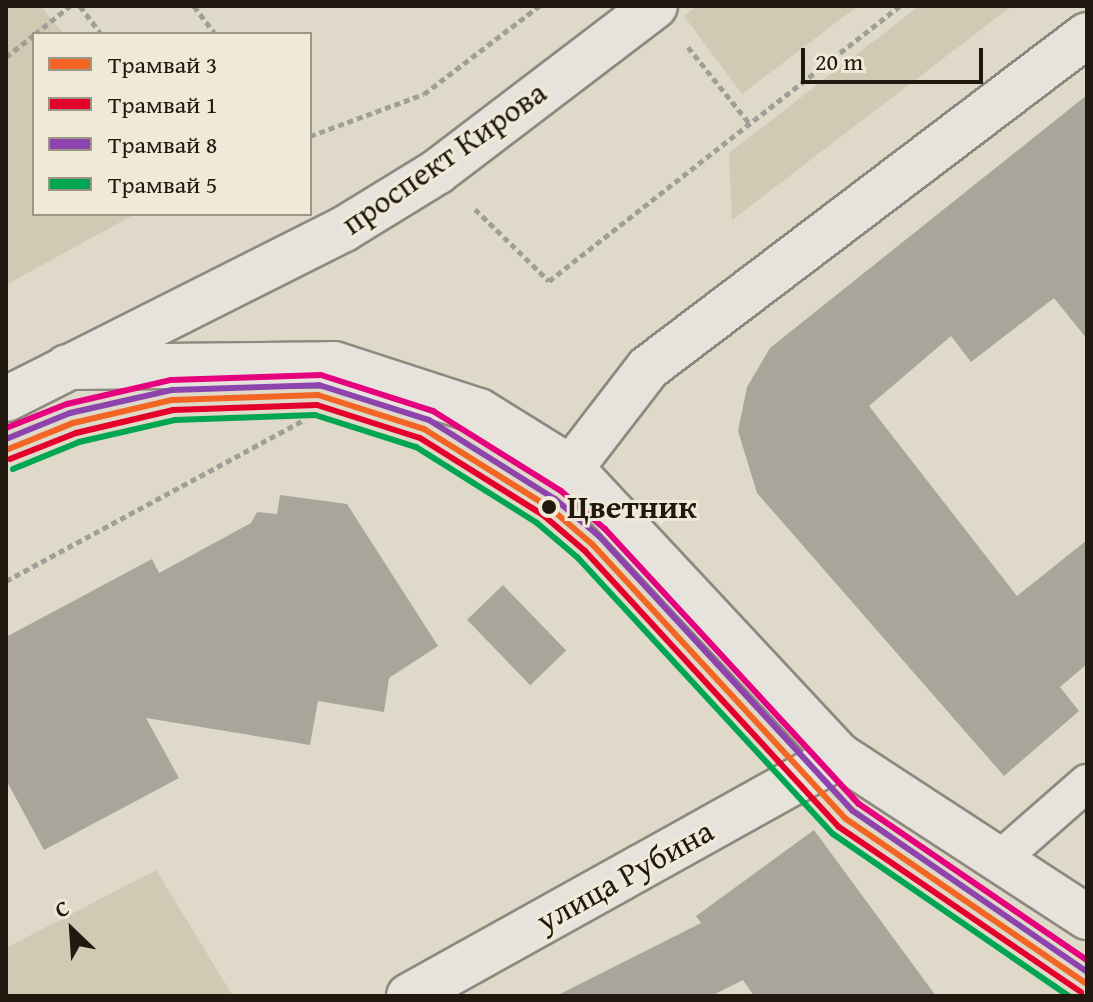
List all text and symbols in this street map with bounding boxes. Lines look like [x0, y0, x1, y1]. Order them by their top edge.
legend [32, 32, 312, 216]
scale bar [805, 32, 987, 82]
text: 20 m [815, 44, 863, 79]
text: Трамвай 3 [108, 47, 217, 82]
street label: проспект Кирова [334, 73, 554, 243]
text: Трамвай 1 [108, 87, 217, 122]
text: Трамвай 8 [108, 127, 217, 162]
text: Трамвай 5 [108, 167, 217, 202]
place label: Цветник [567, 488, 697, 526]
marker: Цветник [538, 496, 560, 518]
street label: улица Рубина [530, 812, 720, 940]
north arrow [32, 890, 112, 970]
text: С [49, 891, 74, 925]

